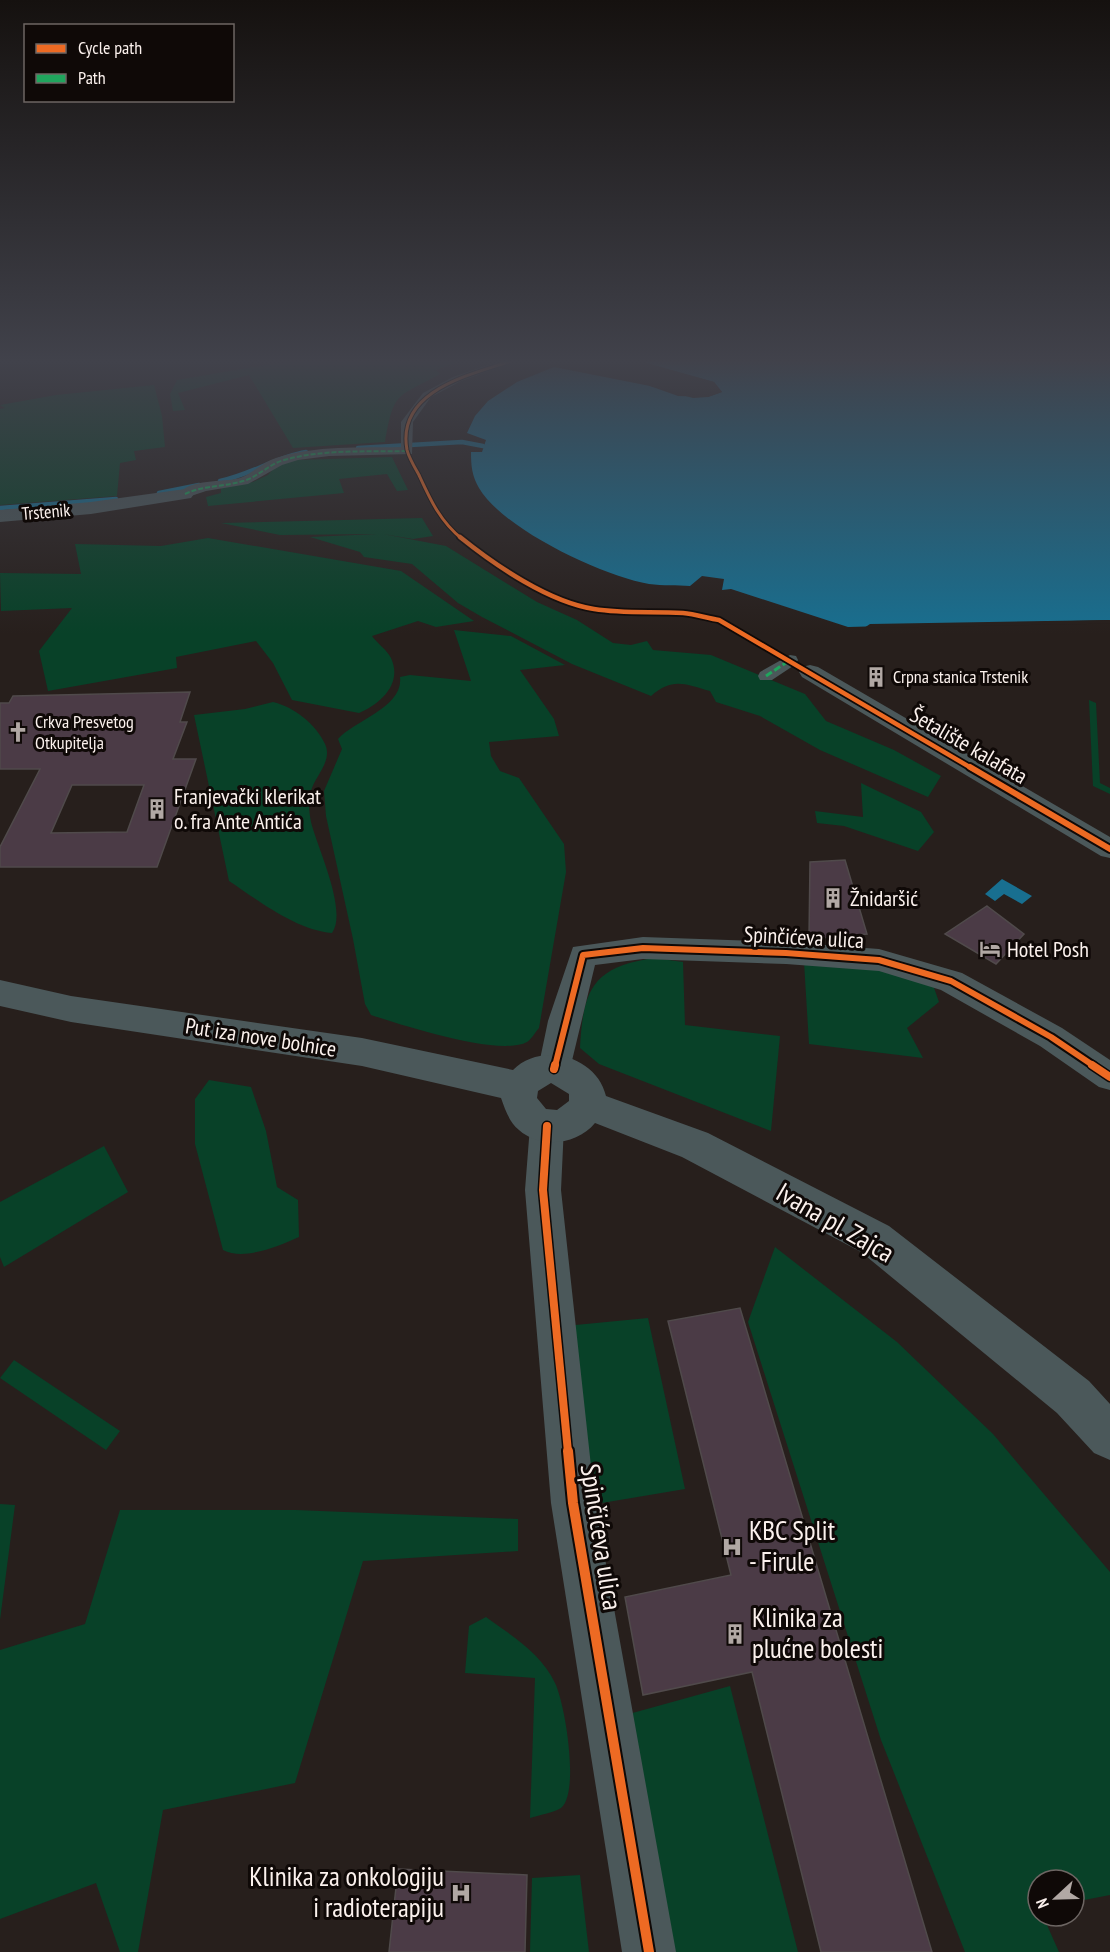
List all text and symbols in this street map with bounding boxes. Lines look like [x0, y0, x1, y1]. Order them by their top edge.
legend [24, 24, 234, 102]
text: Cycle path [78, 36, 142, 59]
text: Path [78, 66, 106, 89]
street label: Trstenik [21, 498, 71, 525]
building icon: Crpna stanica Trstenik [864, 665, 888, 689]
place label: Crpna stanica Trstenik [893, 665, 1028, 688]
street label: Šetalište kalafata [905, 700, 1033, 790]
place label: Crkva Presvetog Otkupitelja [35, 710, 134, 754]
church icon: Crkva Presvetog Otkupitelja [6, 720, 30, 744]
place label: Franjevački klerikat o. fra Ante Antića [174, 782, 321, 835]
building icon: Franjevački klerikat o. fra Ante Antića [145, 797, 169, 821]
place label: Žnidaršić [850, 884, 918, 912]
building icon: Žnidaršić [821, 886, 845, 910]
street label: Spinčićeva ulica [743, 920, 865, 954]
place label: Hotel Posh [1007, 935, 1089, 963]
hotel icon: Hotel Posh [978, 937, 1002, 961]
street label: Put iza nove bolnice [184, 1011, 338, 1063]
street label: Ivana pl. Zajca [770, 1175, 901, 1270]
street label: Spinčićeva ulica [574, 1461, 630, 1612]
place label: KBC Split - Firule [749, 1513, 836, 1578]
hospital icon: KBC Split - Firule [720, 1535, 744, 1559]
place label: Klinika za plućne bolesti [752, 1600, 883, 1665]
building icon: Klinika za plućne bolesti [723, 1622, 747, 1646]
place label: Klinika za onkologiju i radioterapiju [249, 1859, 444, 1924]
north arrow [1026, 1868, 1086, 1928]
hospital icon: Klinika za onkologiju i radioterapiju [449, 1881, 473, 1905]
text: N [1031, 1896, 1053, 1911]

